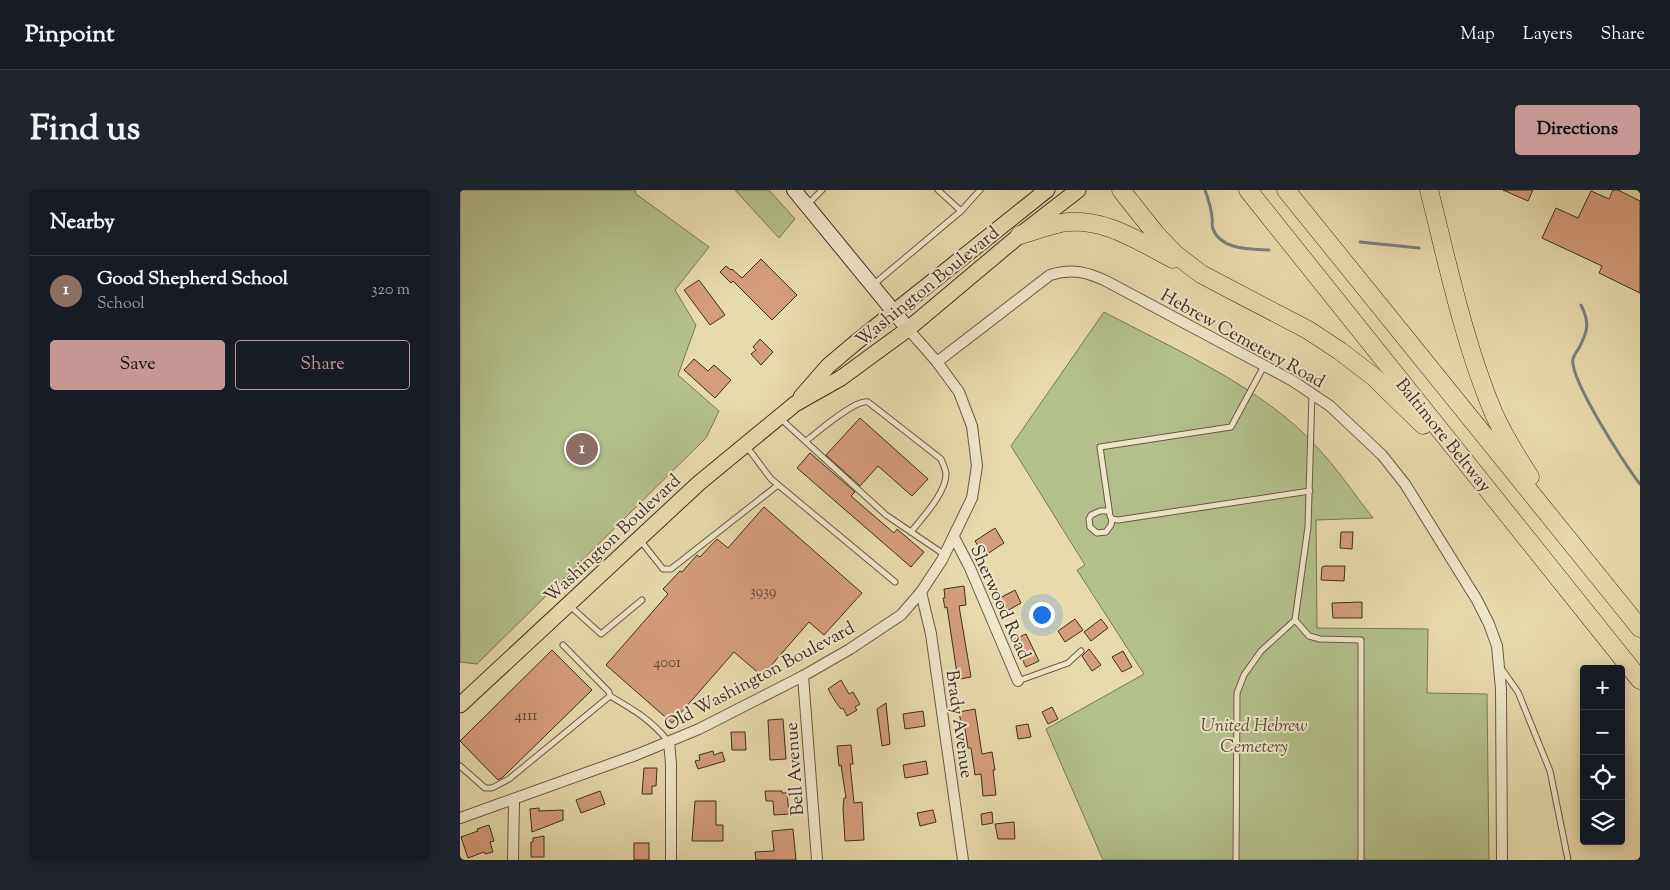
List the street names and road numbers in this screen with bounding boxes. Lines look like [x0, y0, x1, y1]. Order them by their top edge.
street label: Washington Boulevard [851, 221, 1006, 354]
street label: Hebrew Cemetery Road [1155, 284, 1329, 396]
street label: Baltimore Beltway [1388, 374, 1497, 499]
street label: Washington Boulevard [539, 469, 688, 610]
street label: Sherwood Road [962, 541, 1036, 664]
street label: Old Washington Boulevard [660, 616, 860, 739]
street label: Brady Avenue [938, 668, 978, 780]
street label: Bell Avenue [780, 721, 812, 816]

